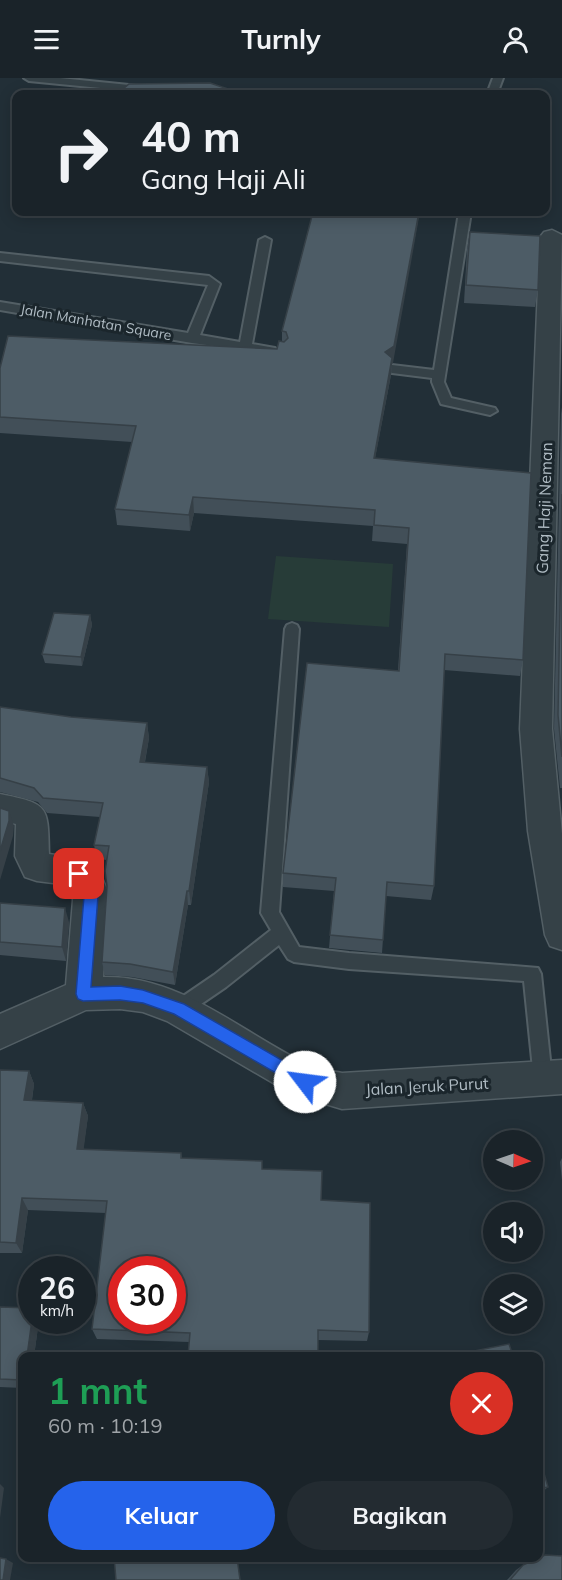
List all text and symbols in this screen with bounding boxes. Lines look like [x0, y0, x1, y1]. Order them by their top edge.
text: Turnly [241, 22, 321, 56]
icon: menu [30, 23, 63, 56]
icon: person [499, 23, 532, 56]
text: 40 m [141, 110, 241, 163]
icon: right [42, 114, 120, 192]
text: Gang Haji Ali [141, 162, 306, 196]
street label: Jalan Manhatan Square [19, 300, 173, 344]
street label: Gang Haji Neman [532, 442, 556, 574]
pin [53, 848, 104, 899]
icon: arrive [62, 857, 95, 890]
position arrow [273, 1050, 337, 1114]
street label: Jalan Jeruk Purut [365, 1073, 490, 1099]
north arrow [483, 1130, 543, 1190]
map controls [483, 1130, 543, 1334]
button: sound [483, 1202, 543, 1262]
speed limit sign: 30 [108, 1256, 186, 1334]
text: 26 [39, 1269, 75, 1307]
button: layers [483, 1274, 543, 1334]
text: km/h [40, 1301, 74, 1320]
text: 1 mnt [48, 1368, 147, 1413]
button: close [450, 1372, 513, 1435]
text: 60 m · 10:19 [48, 1413, 162, 1438]
button: Keluar [48, 1481, 275, 1550]
button: Bagikan [287, 1481, 513, 1550]

